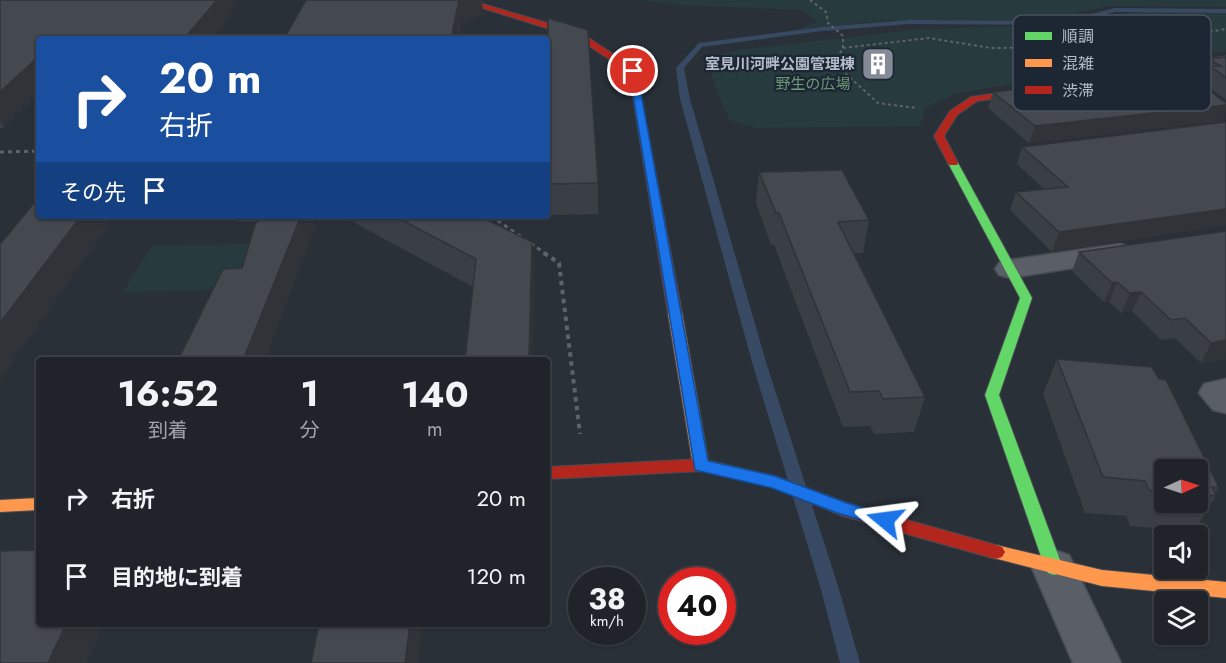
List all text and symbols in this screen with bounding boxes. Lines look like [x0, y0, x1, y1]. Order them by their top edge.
legend [1013, 15, 1211, 111]
text: 順調 [1062, 25, 1094, 48]
pin [607, 45, 658, 96]
building icon: 室見川河畔公園管理棟 [860, 46, 896, 82]
text: 20 m [159, 48, 261, 109]
text: 混雑 [1062, 52, 1094, 75]
place label: 室見川河畔公園管理棟 [705, 53, 855, 75]
icon: arrive [616, 54, 649, 87]
icon: right [60, 60, 138, 138]
park label: 野生の広場 [775, 73, 851, 95]
text: 渋滞 [1062, 79, 1094, 102]
text: 右折 [159, 106, 213, 145]
icon: arrive [138, 174, 171, 207]
text: その先 [60, 176, 126, 208]
text: 16:52 [117, 367, 218, 419]
text: 1 [301, 367, 319, 419]
text: 140 [401, 368, 469, 420]
text: m [427, 415, 443, 444]
text: 到着 [148, 416, 188, 445]
text: 分 [300, 416, 320, 445]
north arrow [1154, 459, 1208, 513]
map controls [1154, 459, 1208, 645]
icon: right [60, 482, 93, 515]
text: 20 m [477, 482, 526, 514]
text: 右折 [111, 483, 155, 515]
position arrow [853, 488, 917, 552]
button: sound [1154, 525, 1208, 579]
icon: arrive [60, 560, 93, 593]
text: 120 m [467, 560, 526, 592]
text: 目的地に到着 [111, 561, 243, 593]
speed limit sign: 40 [658, 567, 736, 645]
text: 38 [588, 577, 626, 620]
button: layers [1154, 591, 1208, 645]
text: km/h [590, 610, 624, 632]

